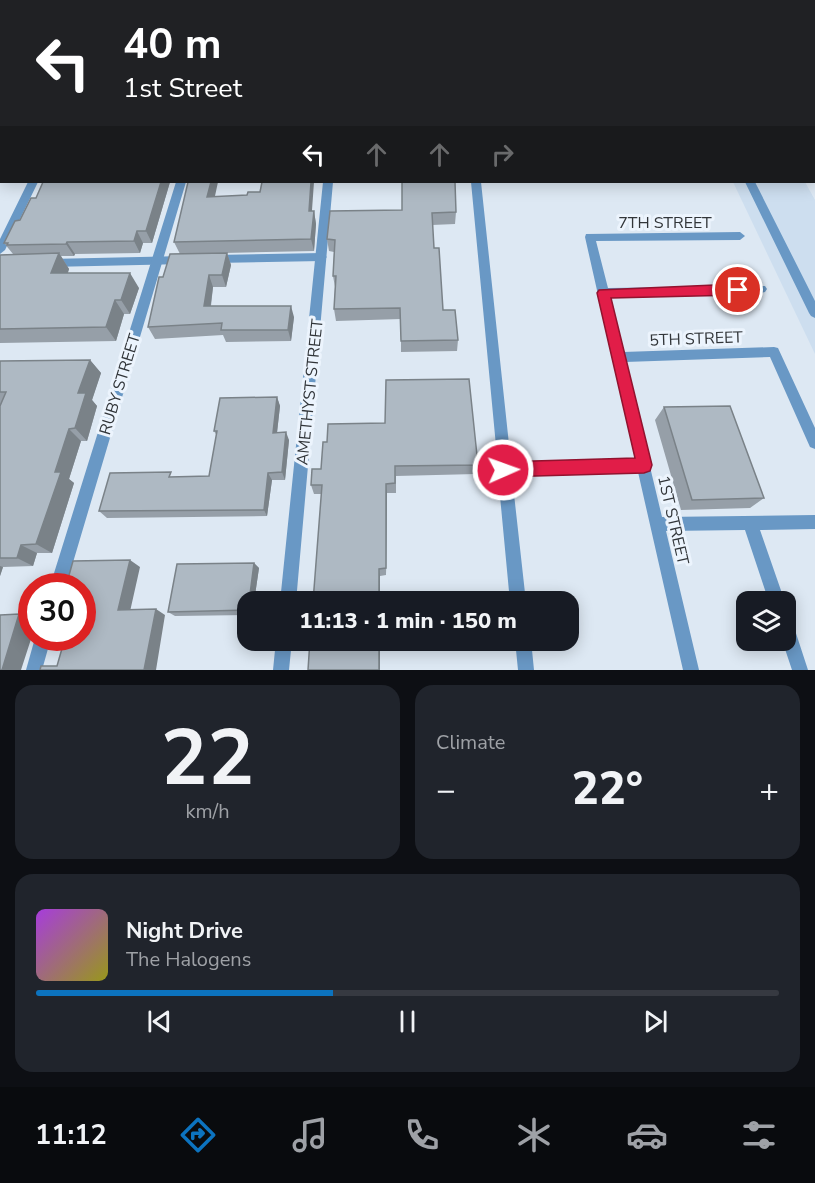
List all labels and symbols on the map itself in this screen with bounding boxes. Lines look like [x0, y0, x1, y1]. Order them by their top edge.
street label: 7TH STREET [618, 212, 712, 234]
pin [712, 264, 763, 315]
street label: AMETHYST STREET [291, 318, 329, 466]
street label: 5TH STREET [649, 326, 744, 352]
street label: RUBY STREET [94, 331, 146, 438]
position arrow [471, 438, 535, 502]
street label: 1ST STREET [652, 473, 694, 567]
speed limit sign: 30 [18, 573, 96, 651]

